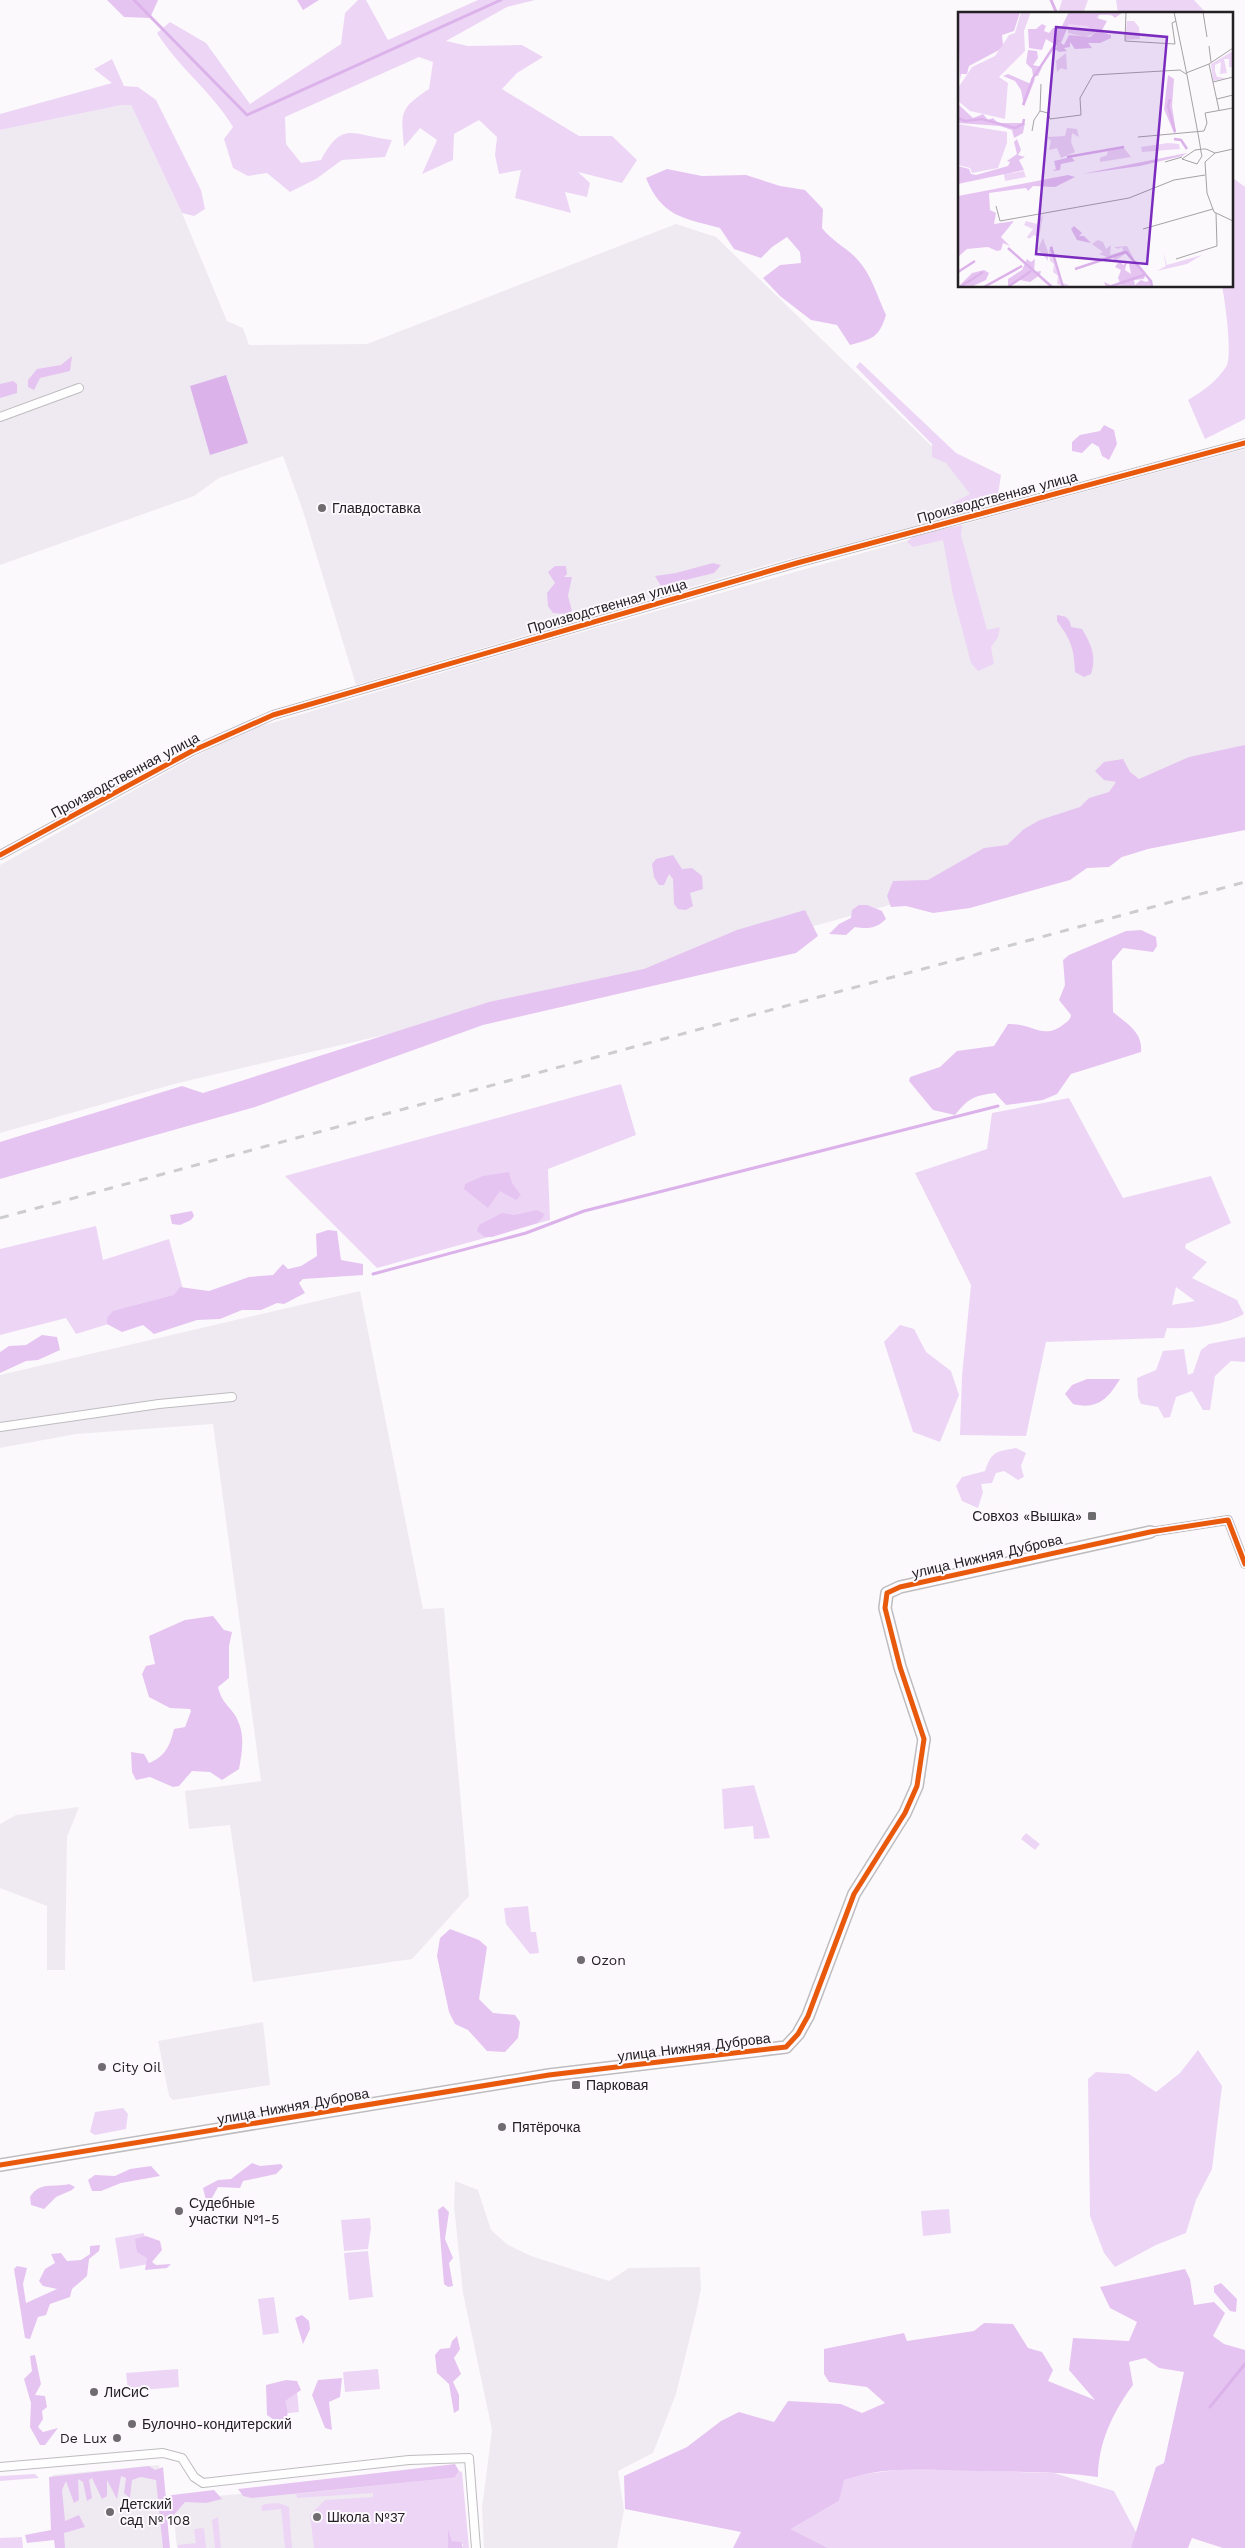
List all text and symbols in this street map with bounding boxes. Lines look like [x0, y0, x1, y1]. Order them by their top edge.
inset map [958, 12, 1232, 288]
street label: Производственная улица [915, 468, 1079, 526]
place label: Главдоставка [332, 500, 421, 516]
marker: Главдоставка [316, 502, 328, 514]
street label: Производственная улица [525, 575, 689, 636]
street label: Производственная улица [48, 729, 202, 821]
place label: Совхоз «Вышка» [972, 1508, 1082, 1524]
marker: Совхоз «Вышка» [1086, 1510, 1098, 1522]
street label: улица Нижняя Дуброва [910, 1531, 1064, 1581]
place label: Ozon [591, 1952, 626, 1968]
marker: Ozon [575, 1954, 587, 1966]
street label: улица Нижняя Дуброва [617, 2030, 772, 2064]
place label: City Oil [112, 2059, 162, 2075]
marker: City Oil [96, 2061, 108, 2073]
place label: Парковая [586, 2077, 648, 2093]
marker: Парковая [570, 2079, 582, 2091]
street label: улица Нижняя Дуброва [216, 2085, 370, 2127]
place label: Пятёрочка [512, 2119, 581, 2135]
marker: Пятёрочка [496, 2121, 508, 2133]
place label: Судебные участки №1-5 [189, 2195, 279, 2227]
marker: Судебные участки №1-5 [173, 2205, 185, 2217]
place label: ЛиСиС [104, 2384, 149, 2400]
marker: ЛиСиС [88, 2386, 100, 2398]
place label: Булочно-кондитерский [142, 2416, 292, 2432]
marker: Булочно-кондитерский [126, 2418, 138, 2430]
place label: De Lux [60, 2430, 107, 2446]
marker: De Lux [111, 2432, 123, 2444]
place label: Детский сад № 108 [120, 2496, 190, 2528]
marker: Детский сад № 108 [104, 2506, 116, 2518]
place label: Школа №37 [327, 2509, 405, 2525]
marker: Школа №37 [311, 2511, 323, 2523]

